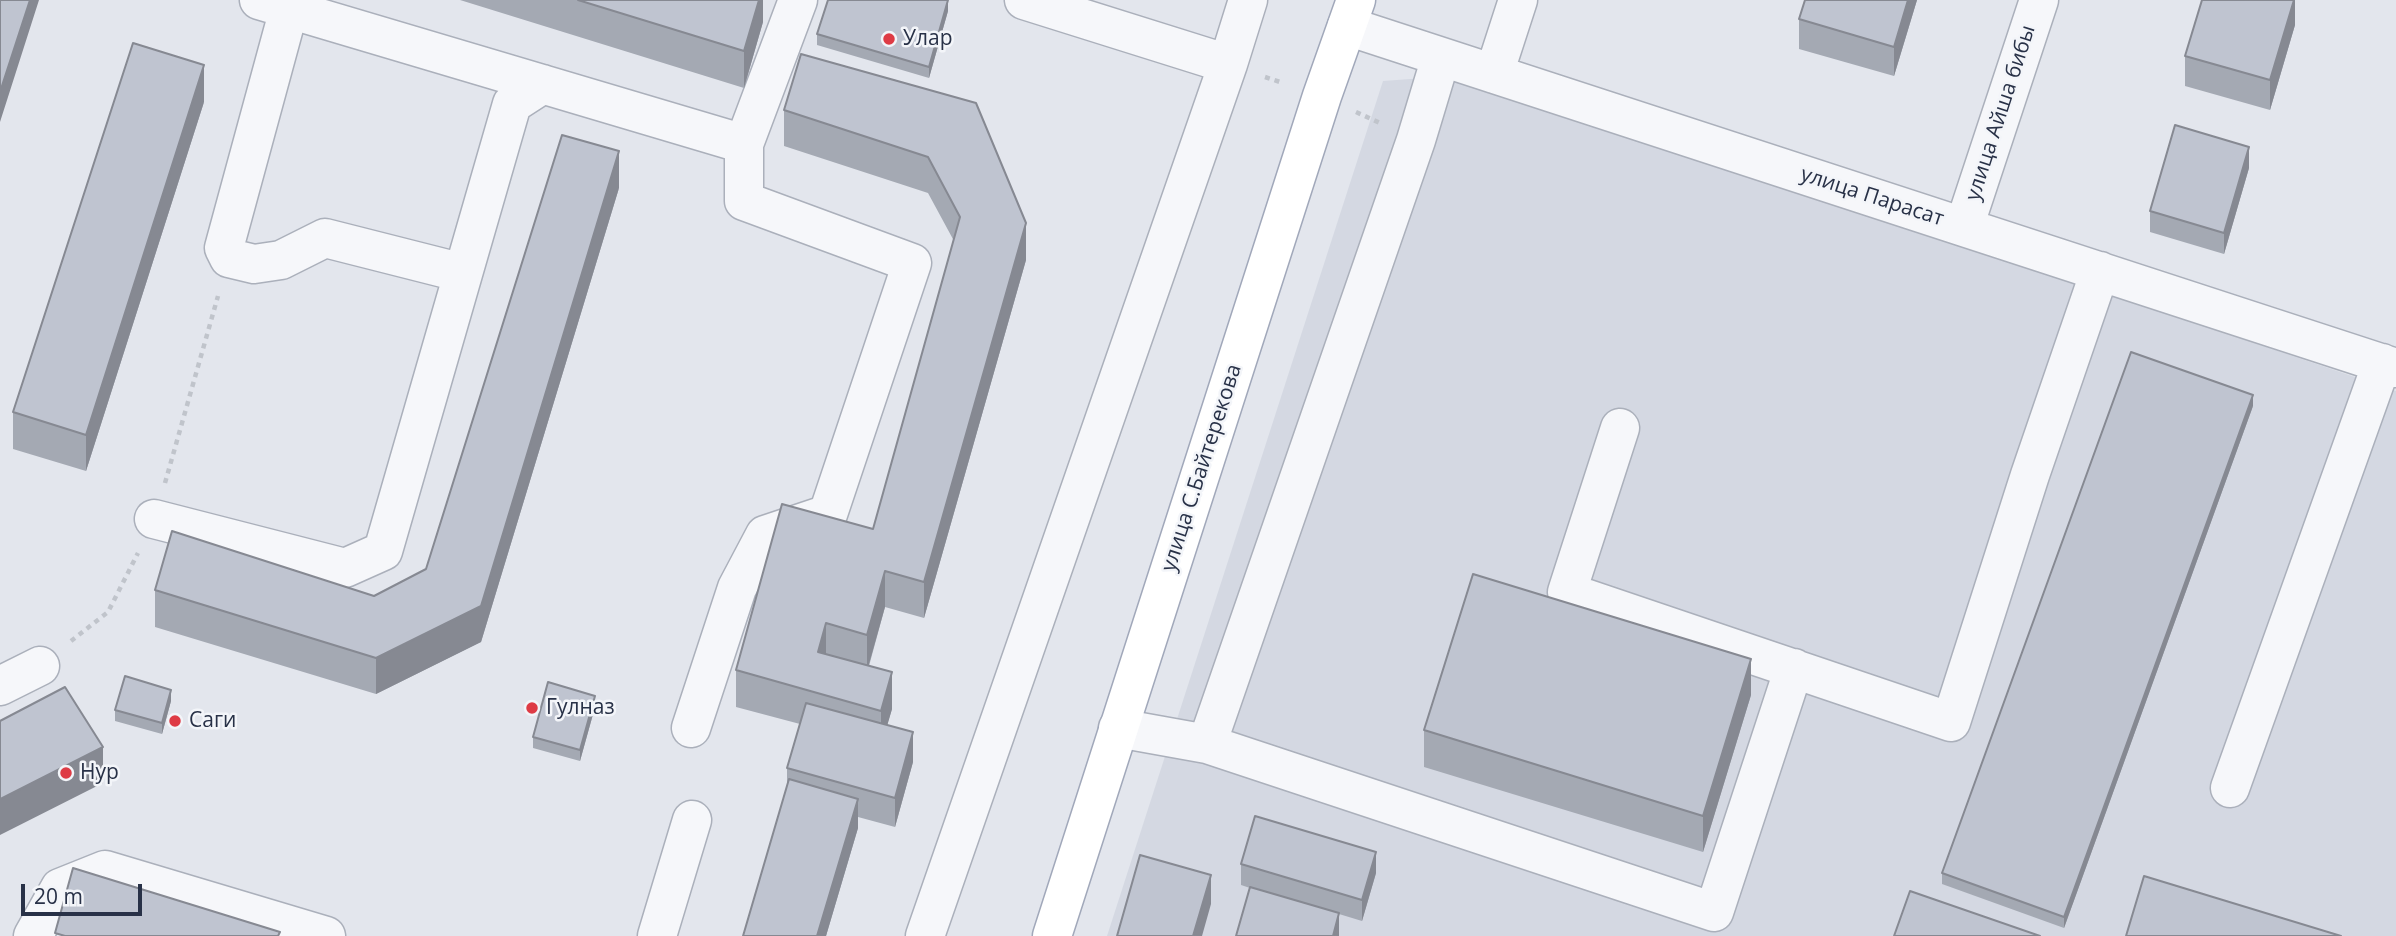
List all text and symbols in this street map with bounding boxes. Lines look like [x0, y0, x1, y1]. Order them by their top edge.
street label: улица Айша бибы [1961, 22, 2041, 204]
place label: Улар [903, 26, 953, 52]
marker: Улар [881, 31, 897, 47]
street label: улица Парасат [1797, 162, 1947, 232]
street label: улица С.Байтерекова [1157, 361, 1247, 575]
place label: Гулназ [546, 695, 615, 721]
marker: Гулназ [524, 700, 540, 716]
place label: Саги [189, 708, 236, 734]
marker: Саги [167, 713, 183, 729]
place label: Нур [80, 760, 119, 786]
marker: Нур [58, 765, 74, 781]
scale bar [24, 870, 145, 914]
text: 20 m [34, 882, 83, 910]

